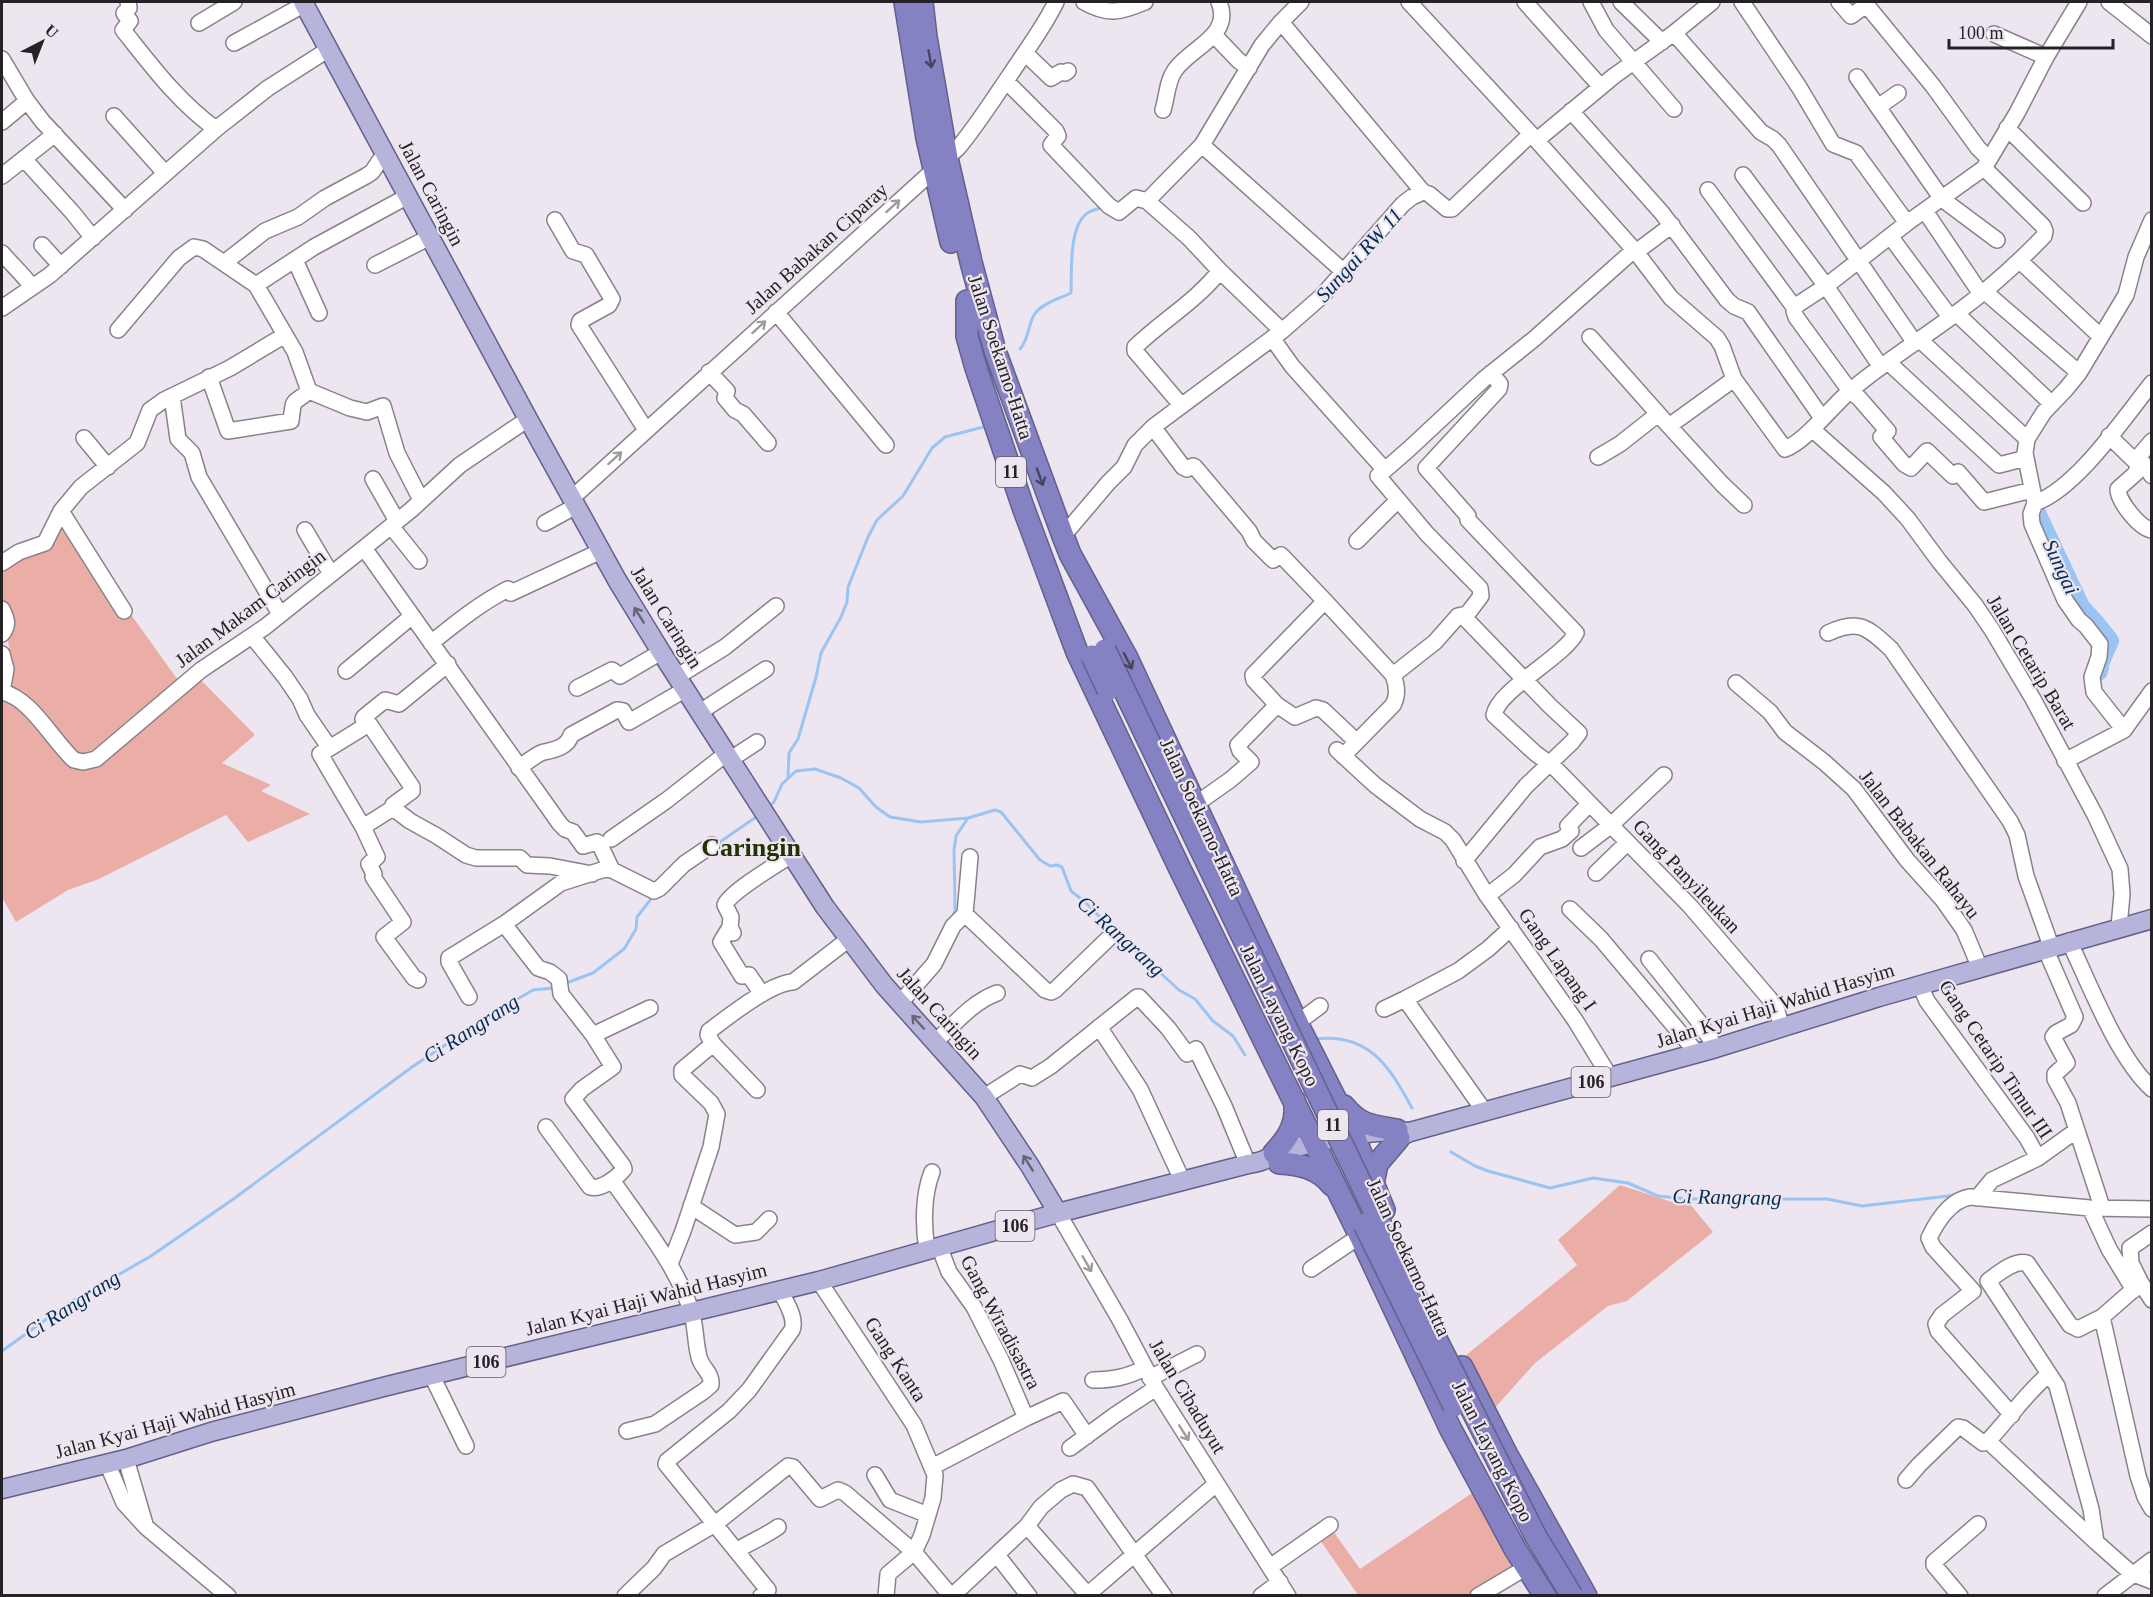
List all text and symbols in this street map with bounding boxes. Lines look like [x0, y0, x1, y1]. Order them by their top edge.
north arrow [12, 12, 72, 72]
scale bar [1949, 12, 2112, 50]
text: U [42, 21, 62, 42]
text: 100 m [1958, 23, 2004, 43]
one-way arrow [925, 49, 936, 69]
street label: Jalan Caringin [394, 137, 469, 250]
street label: Jalan Babakan Ciparay [740, 178, 893, 319]
one-way arrow [885, 199, 900, 213]
water label: Sungai RW 11 [1311, 203, 1407, 307]
street label: Jalan Soekarno-Hatta [964, 272, 1038, 442]
one-way arrow [751, 321, 767, 335]
one-way arrow [607, 451, 622, 465]
road number: 11 [996, 457, 1026, 487]
one-way arrow [1036, 468, 1047, 486]
water label: Sungai [2038, 535, 2084, 599]
street label: Jalan Makam Caringin [171, 544, 330, 672]
street label: Jalan Caringin [626, 562, 707, 673]
street label: Jalan Cetarip Barat [1982, 591, 2081, 734]
one-way arrow [632, 607, 644, 624]
one-way arrow [1122, 652, 1134, 669]
street label: Jalan Soekarno-Hatta [1156, 735, 1248, 900]
street label: Jalan Babakan Rahayu [1854, 765, 1985, 923]
street label: Gang Panyileukan [1628, 815, 1745, 938]
district label: Caringin [701, 833, 801, 862]
water label: Ci Rangrang [1072, 891, 1170, 981]
street label: Gang Lapang I [1514, 904, 1601, 1015]
street label: Jalan Layang Kopo [1235, 940, 1324, 1090]
street label: Jalan Kyai Haji Wahid Hasyim [1653, 958, 1897, 1053]
street label: Jalan Caringin [892, 963, 987, 1064]
street label: Gang Cetarip Timur III [1934, 976, 2057, 1143]
water label: Ci Rangrang [419, 989, 523, 1069]
one-way arrow [911, 1015, 925, 1030]
road number: 106 [1572, 1067, 1610, 1097]
road number: 11 [1318, 1110, 1348, 1140]
one-way arrow [1021, 1155, 1033, 1172]
street label: Jalan Soekarno-Hatta [1363, 1175, 1455, 1340]
water label: Ci Rangrang [1672, 1184, 1782, 1210]
road number: 106 [996, 1211, 1034, 1241]
street label: Gang Wiradisastra [956, 1251, 1046, 1393]
one-way arrow [1082, 1255, 1094, 1272]
street label: Jalan Kyai Haji Wahid Hasyim [523, 1258, 770, 1341]
water label: Ci Rangrang [20, 1265, 124, 1345]
street label: Gang Kanta [860, 1313, 931, 1406]
street label: Jalan Cibaduyut [1144, 1335, 1231, 1458]
road number: 106 [466, 1347, 506, 1377]
street label: Jalan Kyai Haji Wahid Hasyim [52, 1377, 298, 1464]
street label: Jalan Layang Kopo [1447, 1377, 1538, 1526]
one-way arrow [1178, 1424, 1190, 1441]

